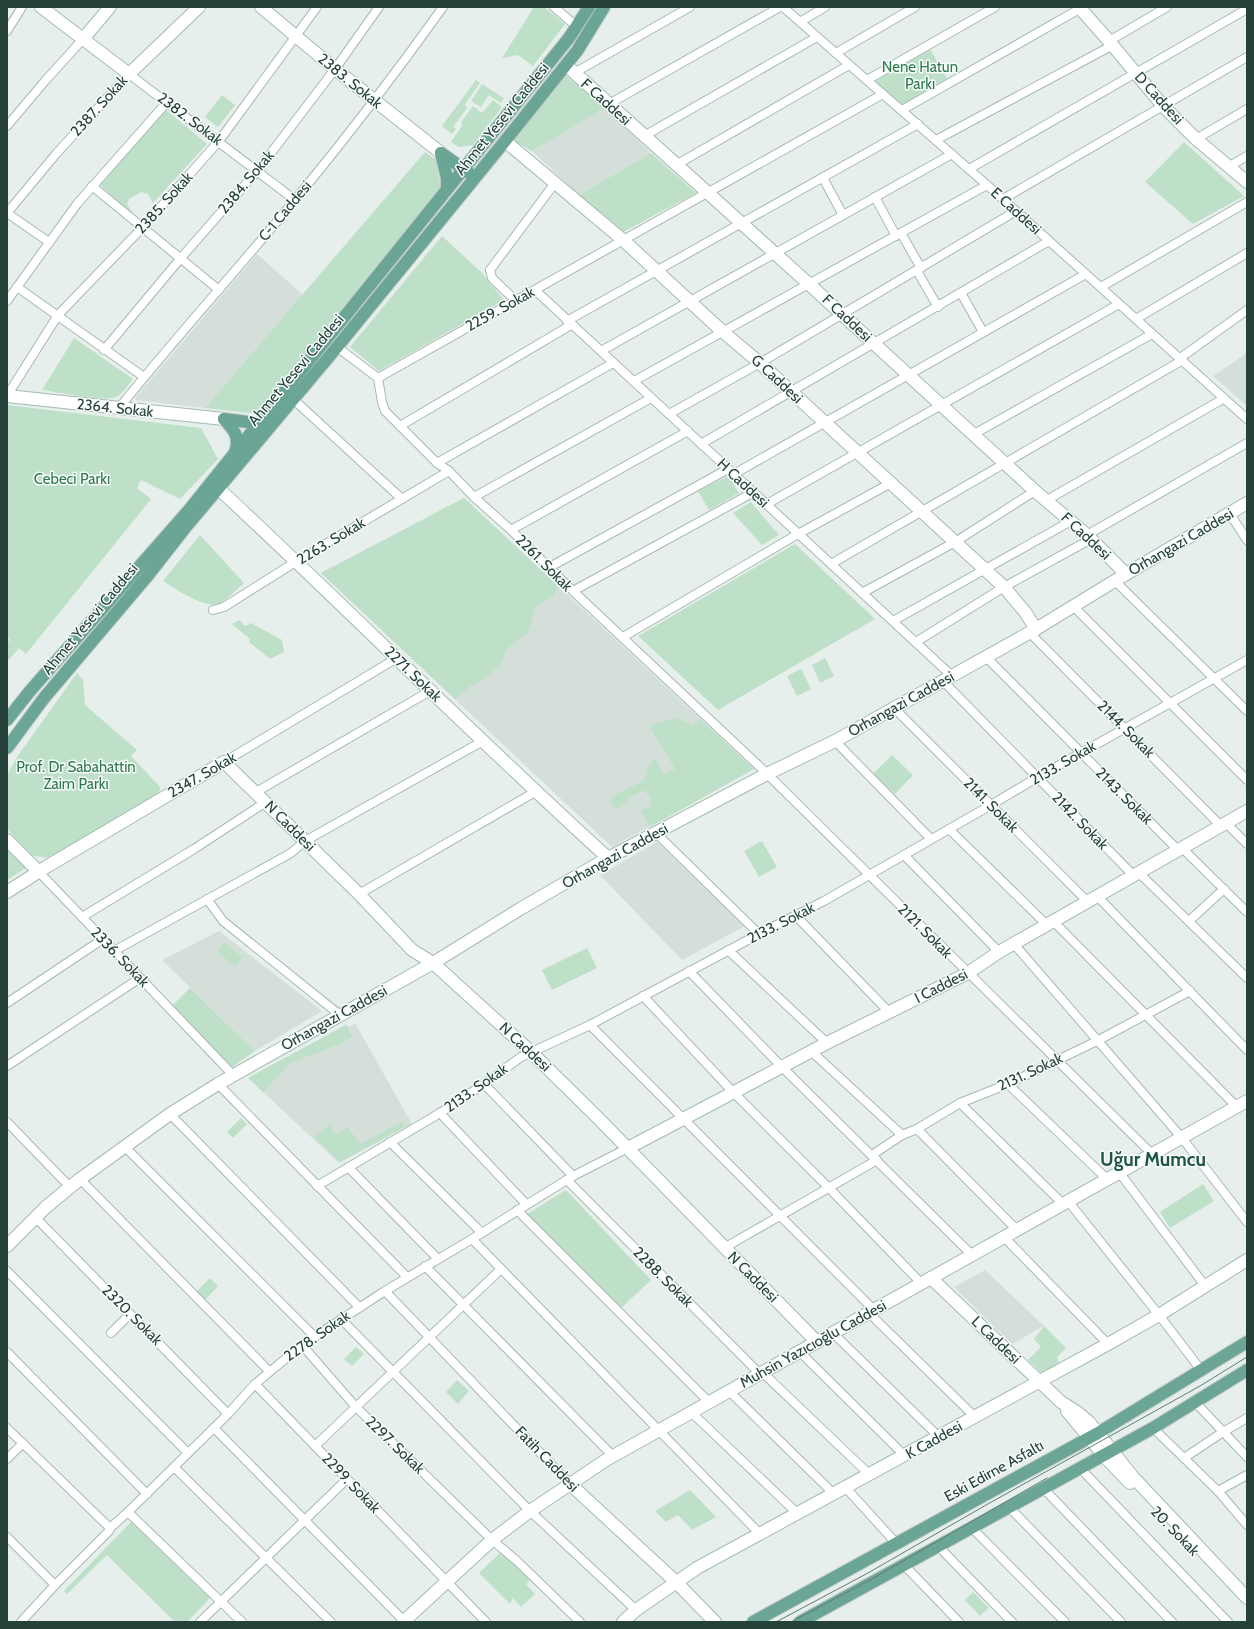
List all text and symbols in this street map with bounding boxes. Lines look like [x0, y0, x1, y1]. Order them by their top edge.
street label: 2383. Sokak [314, 50, 386, 112]
park label: Nene Hatun Parkı [882, 58, 958, 93]
street label: Ahmet Yesevi Caddesi [451, 59, 553, 179]
street label: D Caddesi [1131, 68, 1187, 128]
street label: 2387. Sokak [67, 72, 131, 140]
street label: F Caddesi [577, 75, 635, 129]
street label: 2382. Sokak [154, 89, 226, 150]
street label: 2384. Sokak [214, 146, 278, 218]
street label: 2385. Sokak [131, 168, 197, 238]
street label: C-1 Caddesi [255, 177, 315, 245]
street label: E Caddesi [987, 184, 1045, 238]
street label: 2259. Sokak [462, 283, 538, 335]
street label: F Caddesi [818, 290, 876, 346]
street label: Ahmet Yesevi Caddesi [244, 311, 348, 429]
street label: G Caddesi [748, 351, 806, 407]
street label: 2364. Sokak [76, 395, 155, 421]
street label: H Caddesi [713, 455, 773, 511]
park label: Cebeci Parkı [34, 470, 110, 488]
street label: Orhangazi Caddesi [1125, 505, 1237, 579]
street label: F Caddesi [1057, 508, 1115, 564]
street label: 2263. Sokak [294, 513, 369, 568]
street label: 2261. Sokak [512, 531, 576, 595]
street label: Ahmet Yesevi Caddesi [38, 560, 142, 678]
street label: 2271. Sokak [381, 642, 445, 706]
street label: Orhangazi Caddesi [845, 667, 957, 741]
street label: 2144. Sokak [1093, 696, 1159, 762]
street label: 2133. Sokak [1027, 737, 1099, 789]
street label: 2347. Sokak [165, 748, 240, 802]
park label: Prof. Dr Sabahattin Zaim Parkı [16, 758, 136, 793]
street label: 2143. Sokak [1092, 764, 1157, 829]
street label: 2141. Sokak [960, 774, 1022, 836]
street label: 2142. Sokak [1048, 788, 1112, 854]
street label: N Caddesi [261, 797, 319, 855]
street label: Orhangazi Caddesi [559, 819, 671, 893]
street label: 2133. Sokak [744, 898, 818, 948]
street label: 2121. Sokak [894, 900, 956, 962]
street label: 2336. Sokak [87, 923, 153, 991]
street label: I Caddesi [911, 965, 971, 1007]
street label: Orhangazi Caddesi [278, 981, 390, 1055]
street label: N Caddesi [495, 1019, 555, 1075]
street label: 2131. Sokak [995, 1049, 1066, 1095]
street label: 2133. Sokak [441, 1060, 511, 1116]
district label: Uğur Mumcu [1100, 1148, 1206, 1171]
street label: 2288. Sokak [629, 1243, 697, 1311]
street label: N Caddesi [724, 1248, 782, 1306]
street label: 2320. Sokak [98, 1281, 166, 1349]
street label: Muhsin Yazıcıoğlu Caddesi [737, 1296, 889, 1392]
street label: 2278. Sokak [281, 1307, 354, 1365]
street label: L Caddesi [968, 1312, 1024, 1368]
street label: 2297. Sokak [362, 1412, 429, 1478]
street label: K Caddesi [903, 1417, 965, 1463]
street label: Fatih Caddesi [511, 1423, 583, 1495]
street label: Eski Edirne Asfaltı [941, 1436, 1047, 1506]
street label: 2299. Sokak [318, 1449, 384, 1517]
street label: 20. Sokak [1147, 1502, 1203, 1560]

